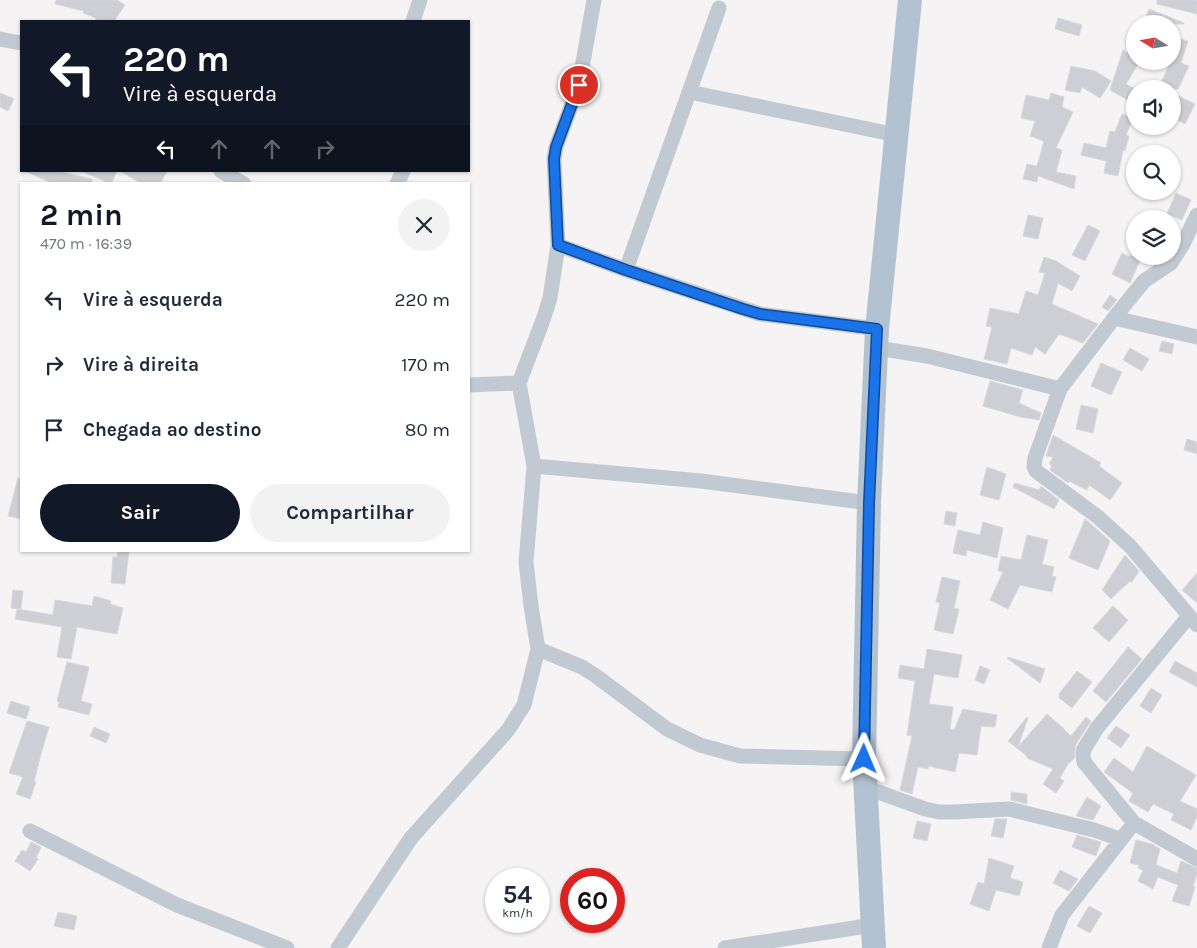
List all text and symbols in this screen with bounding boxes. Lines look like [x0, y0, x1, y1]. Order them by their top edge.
north arrow [1126, 15, 1181, 70]
map controls [1126, 15, 1181, 265]
text: 220 m [123, 39, 230, 80]
icon: left [40, 40, 105, 105]
pin [558, 64, 600, 106]
icon: arrive [565, 71, 593, 99]
button: sound [1126, 80, 1181, 135]
text: Vire à esquerda [123, 81, 277, 107]
icon: left [152, 135, 180, 163]
icon: ahead [205, 135, 233, 163]
icon: ahead [258, 135, 286, 163]
icon: right [311, 135, 339, 163]
button: search [1126, 145, 1181, 200]
text: 2 min [40, 197, 123, 233]
button: close [398, 199, 450, 251]
button: layers [1126, 210, 1181, 265]
text: 470 m · 16:39 [40, 234, 132, 253]
icon: left [40, 286, 68, 314]
text: Vire à esquerda [83, 289, 223, 311]
text: 220 m [394, 289, 450, 311]
icon: right [40, 351, 68, 379]
text: Vire à direita [83, 354, 199, 376]
text: 170 m [401, 354, 450, 376]
icon: arrive [40, 416, 68, 444]
text: Chegada ao destino [83, 419, 261, 441]
text: 80 m [405, 419, 450, 441]
button: Sair [40, 484, 240, 542]
button: Compartilhar [250, 484, 450, 542]
position arrow [837, 732, 889, 784]
speed limit sign: 60 [560, 868, 625, 933]
text: 54 [503, 880, 532, 909]
text: km/h [502, 906, 533, 920]

